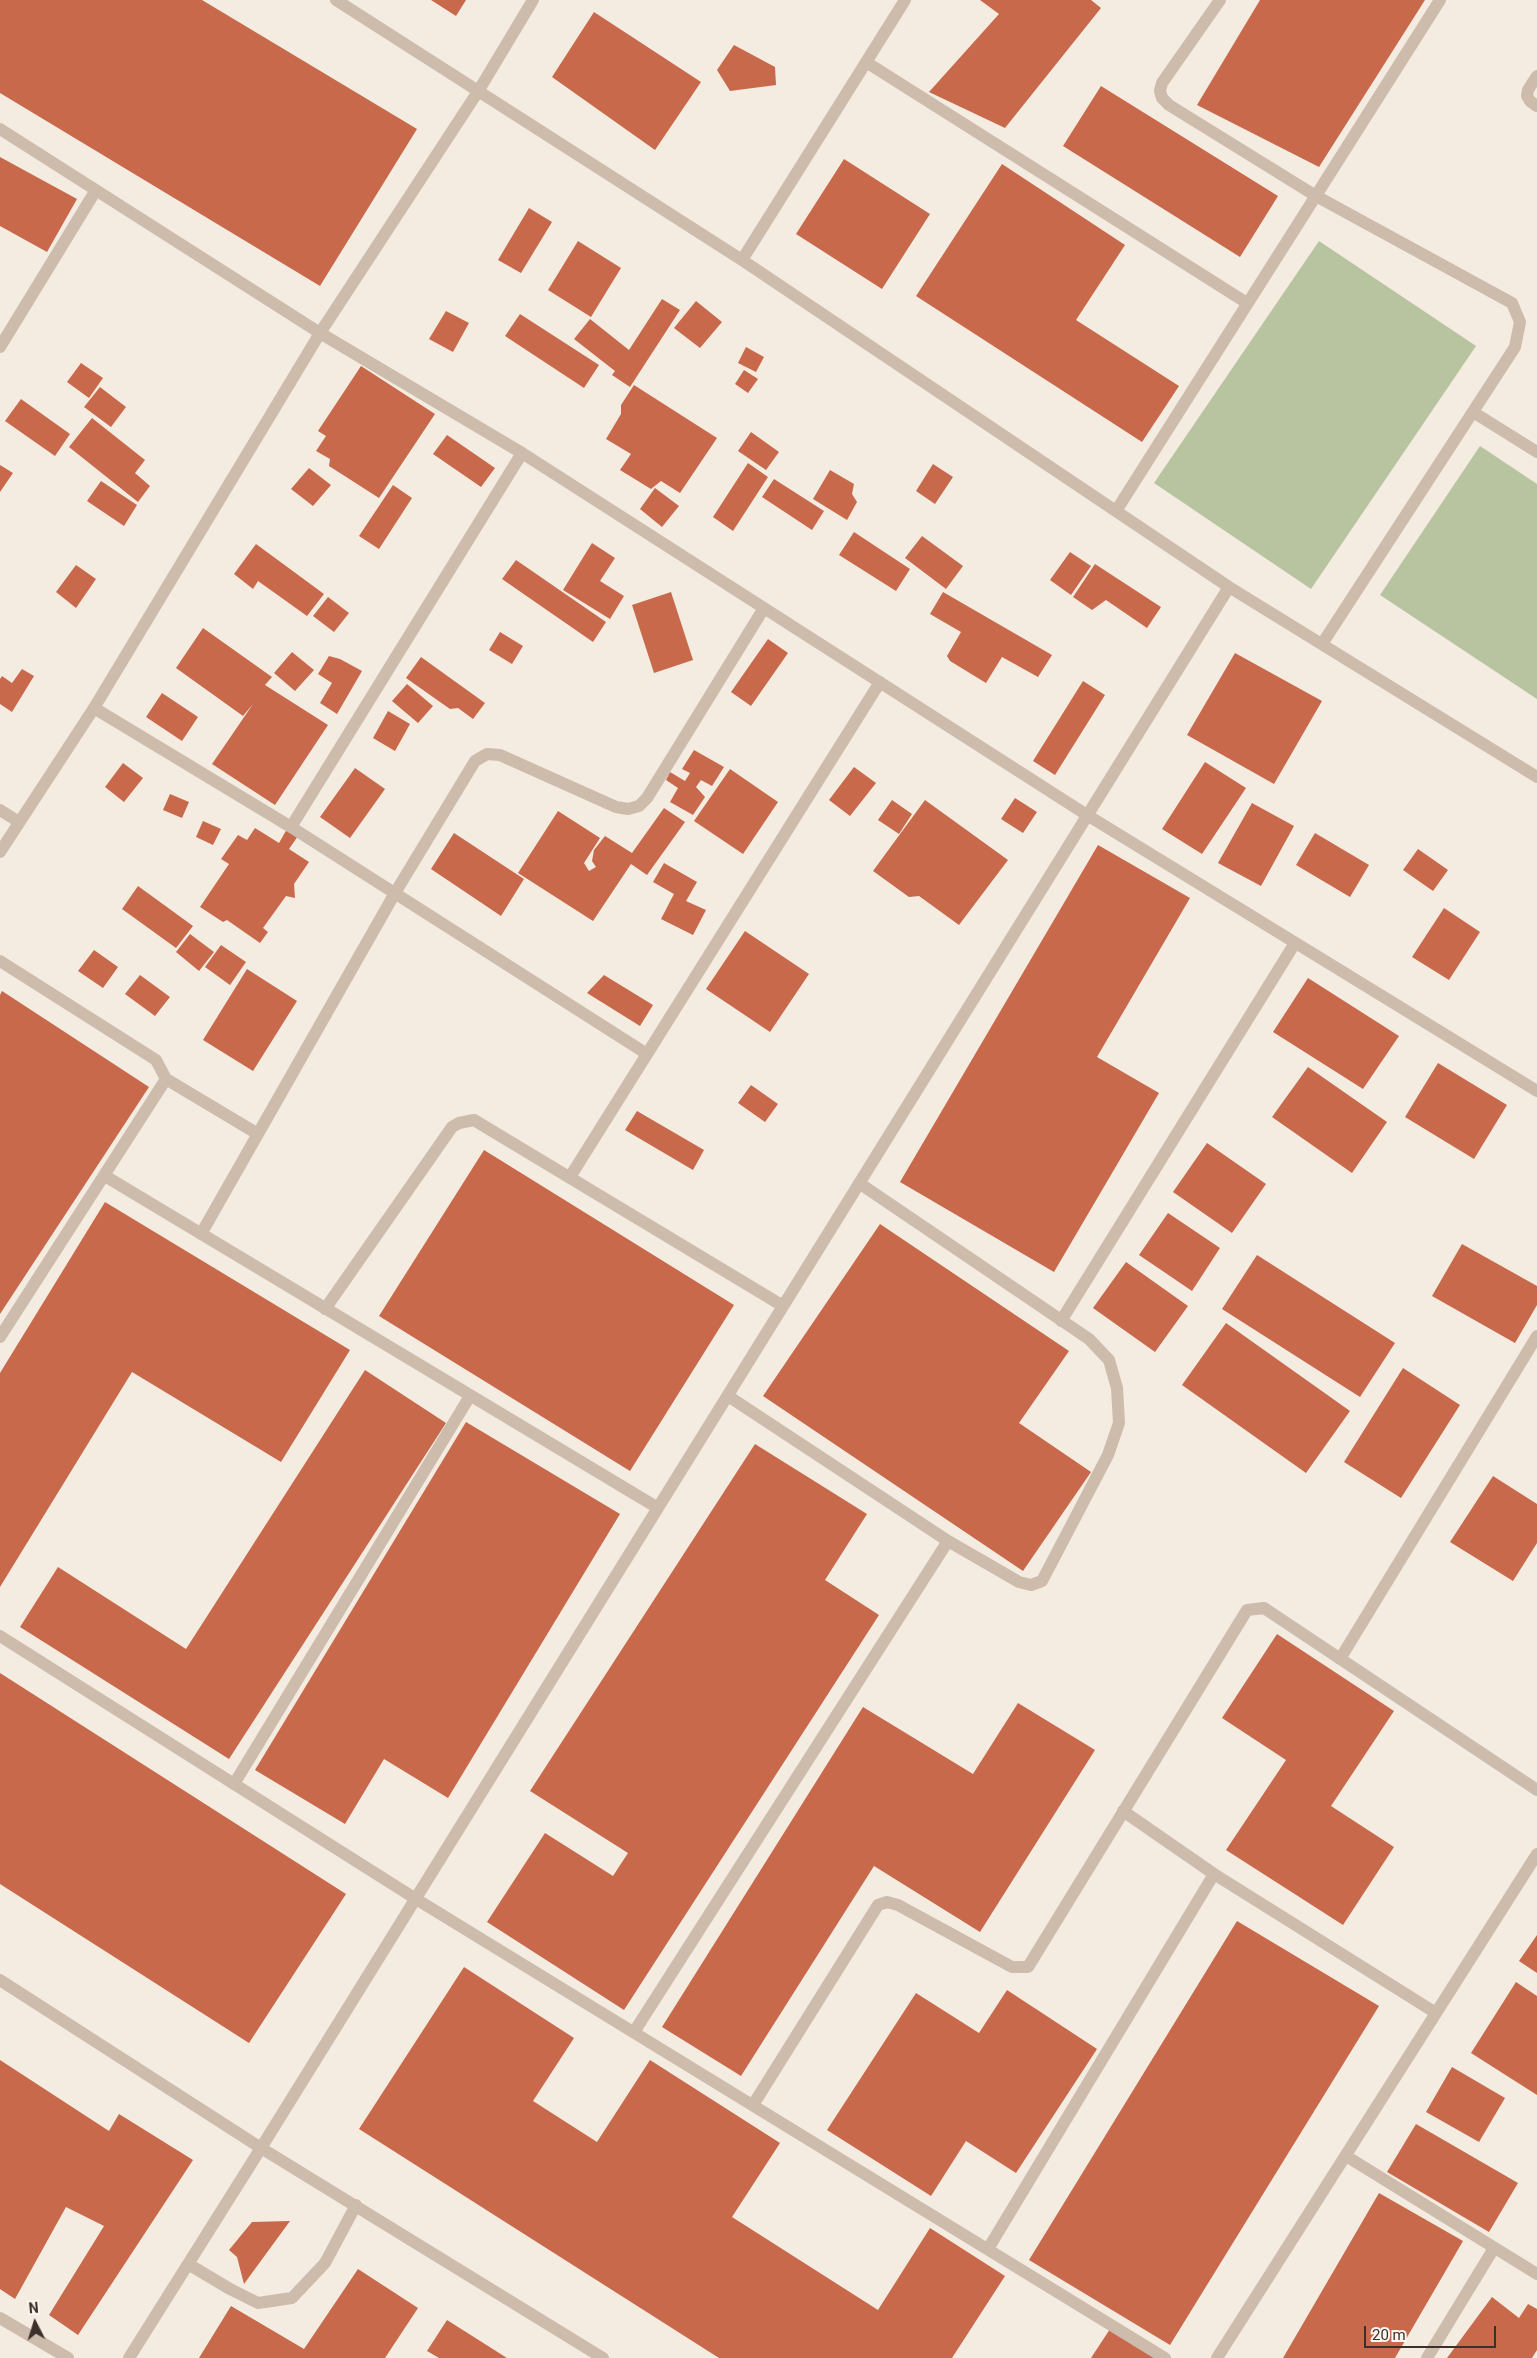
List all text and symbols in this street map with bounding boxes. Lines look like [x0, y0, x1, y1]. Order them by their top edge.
north arrow [10, 2298, 60, 2348]
text: N [28, 2300, 39, 2316]
scale bar [1367, 2316, 1500, 2348]
text: 20 m [1372, 2326, 1406, 2344]

